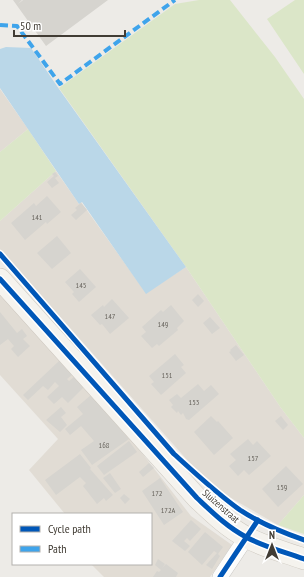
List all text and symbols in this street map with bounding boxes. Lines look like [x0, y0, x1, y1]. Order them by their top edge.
scale bar [14, 12, 125, 38]
text: 50 m [20, 18, 41, 33]
house number: 141 [32, 212, 43, 222]
house number: 145 [76, 280, 86, 290]
house number: 147 [105, 311, 116, 321]
house number: 149 [158, 319, 169, 329]
house number: 151 [162, 370, 173, 380]
house number: 153 [189, 397, 200, 407]
house number: 168 [99, 440, 110, 450]
house number: 157 [248, 453, 259, 463]
house number: 159 [277, 482, 288, 492]
street label: Sluizenstraat [200, 486, 242, 526]
house number: 172 [152, 488, 163, 498]
house number: 172A [161, 505, 176, 515]
legend [12, 513, 152, 565]
text: Cycle path [48, 521, 91, 536]
north arrow [252, 525, 292, 565]
text: N [269, 528, 275, 542]
text: Path [48, 541, 66, 556]

